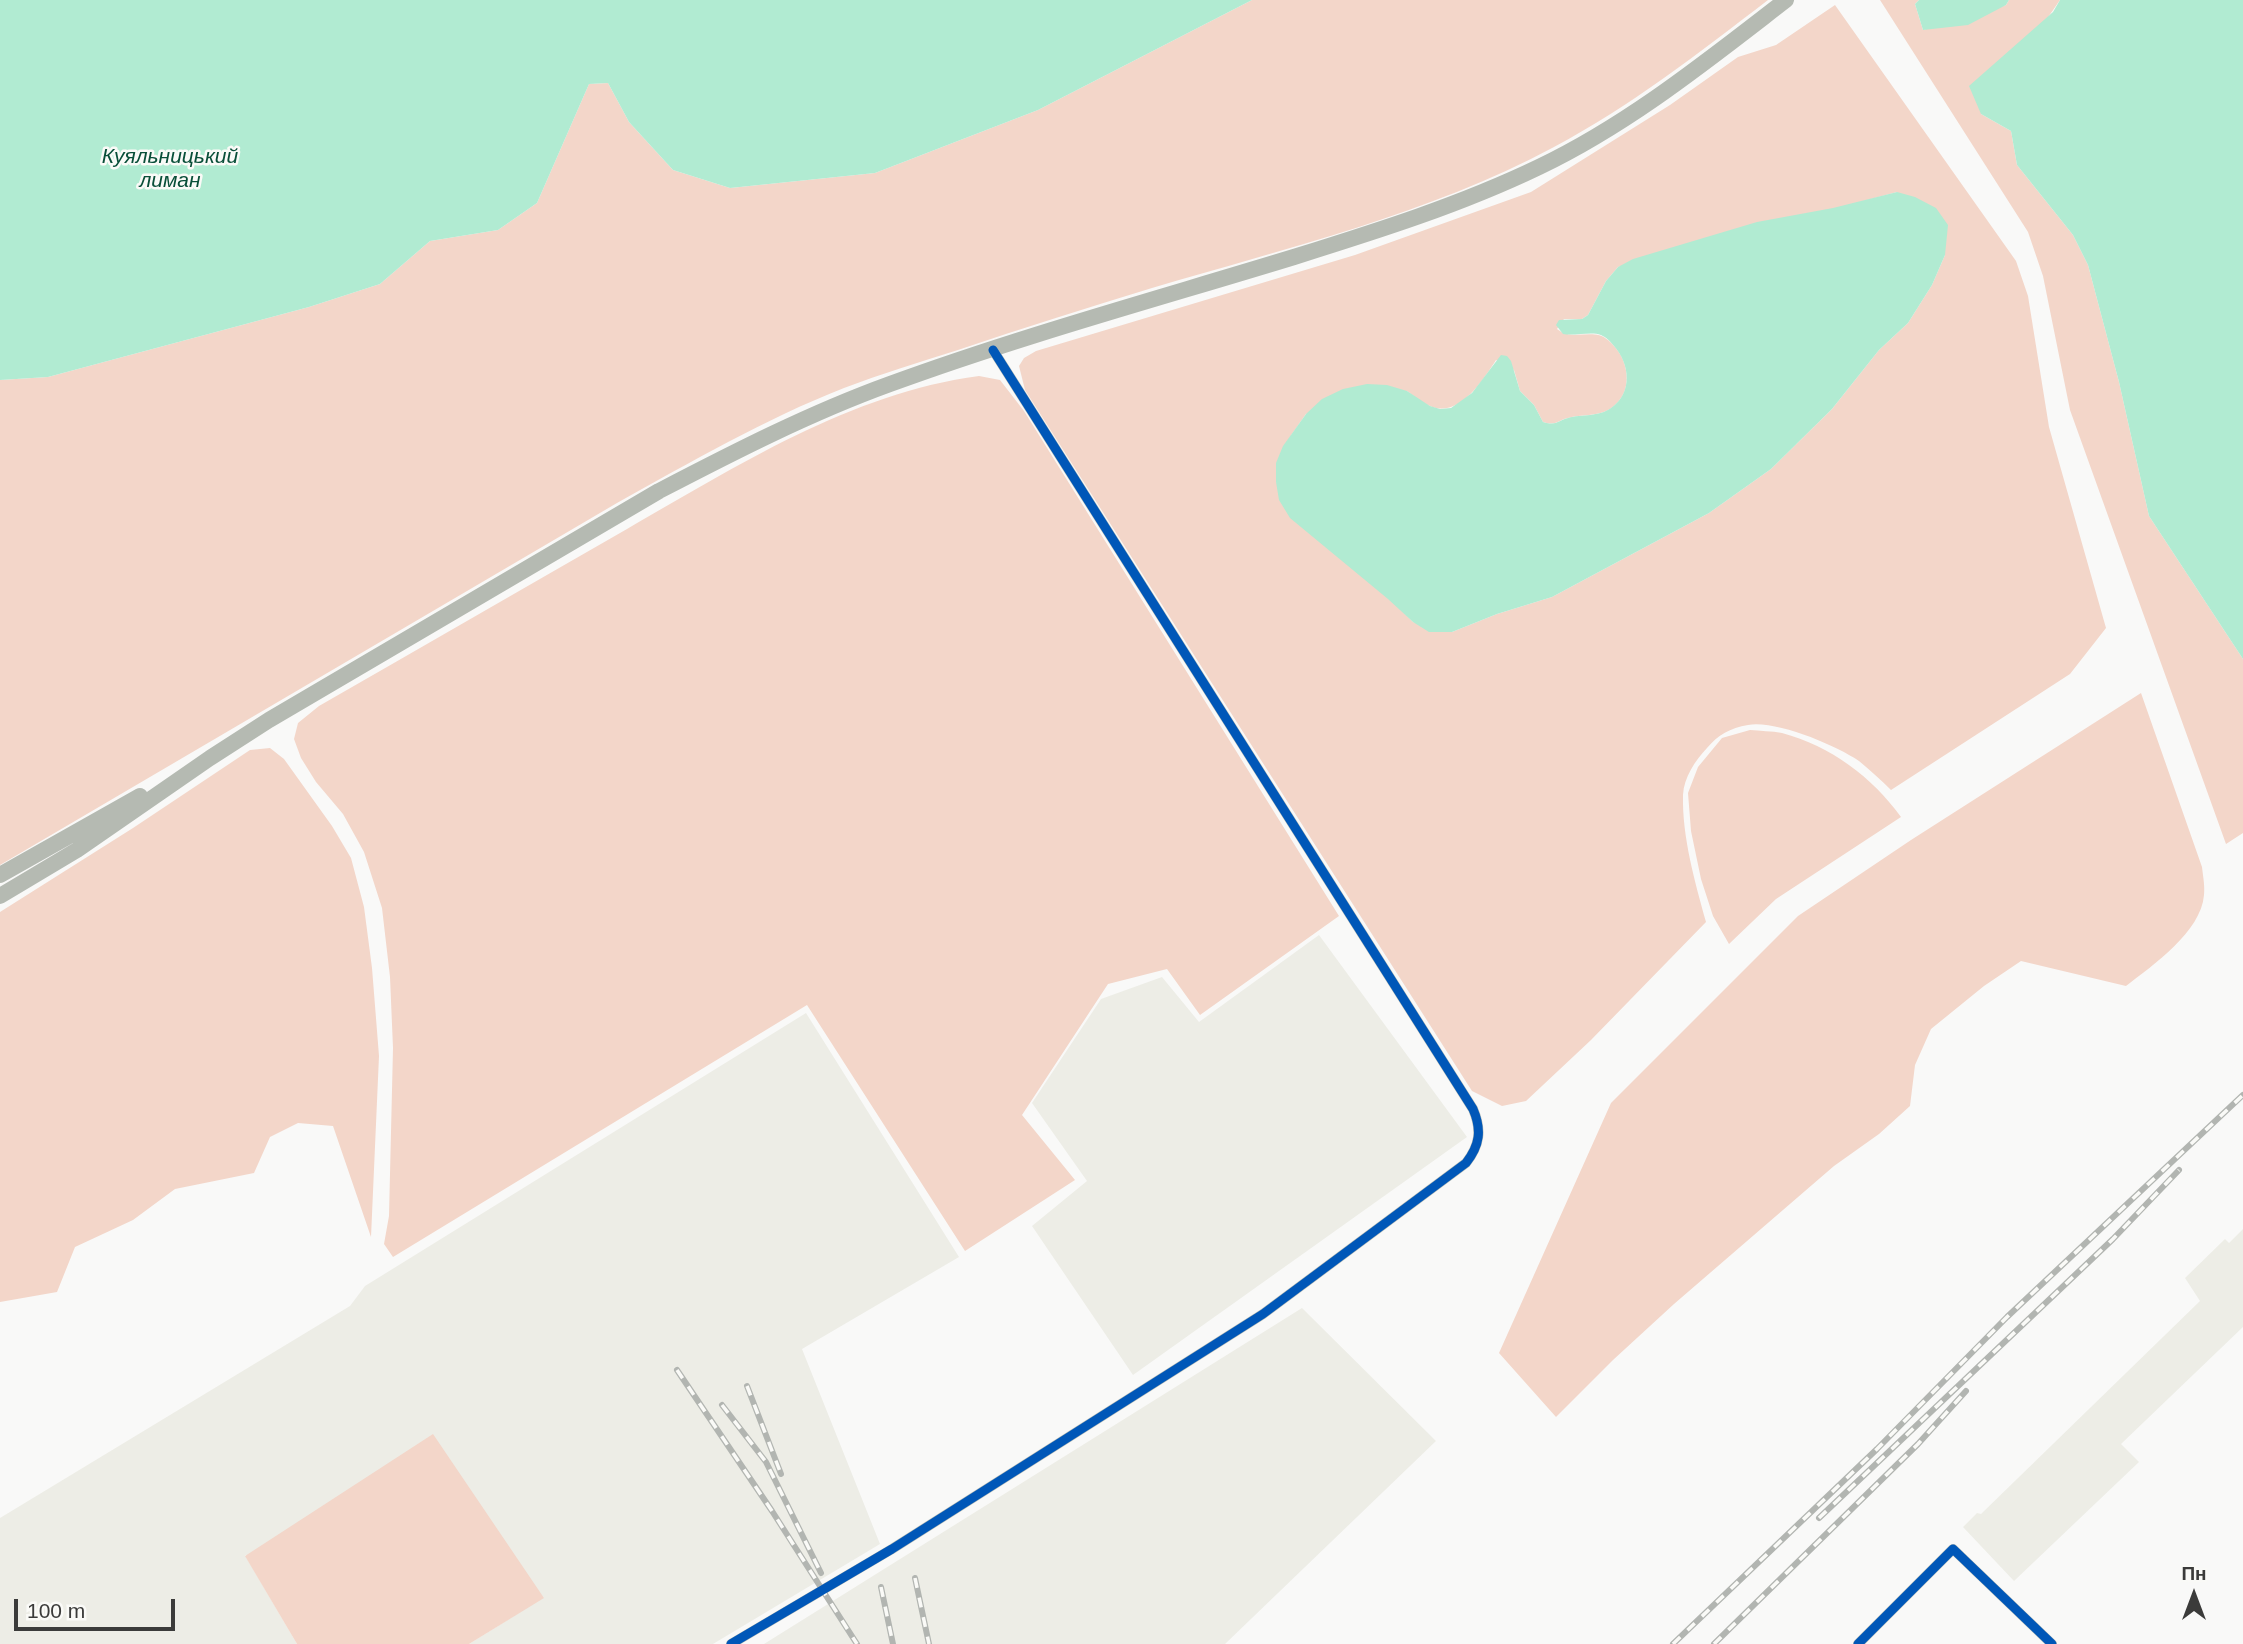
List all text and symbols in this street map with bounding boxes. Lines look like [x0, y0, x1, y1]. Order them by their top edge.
water label: Куяльницький лиман [102, 144, 238, 194]
north arrow [2159, 1560, 2229, 1630]
text: Пн [2181, 1563, 2207, 1584]
scale bar [18, 1584, 178, 1628]
text: 100 m [27, 1599, 85, 1622]

